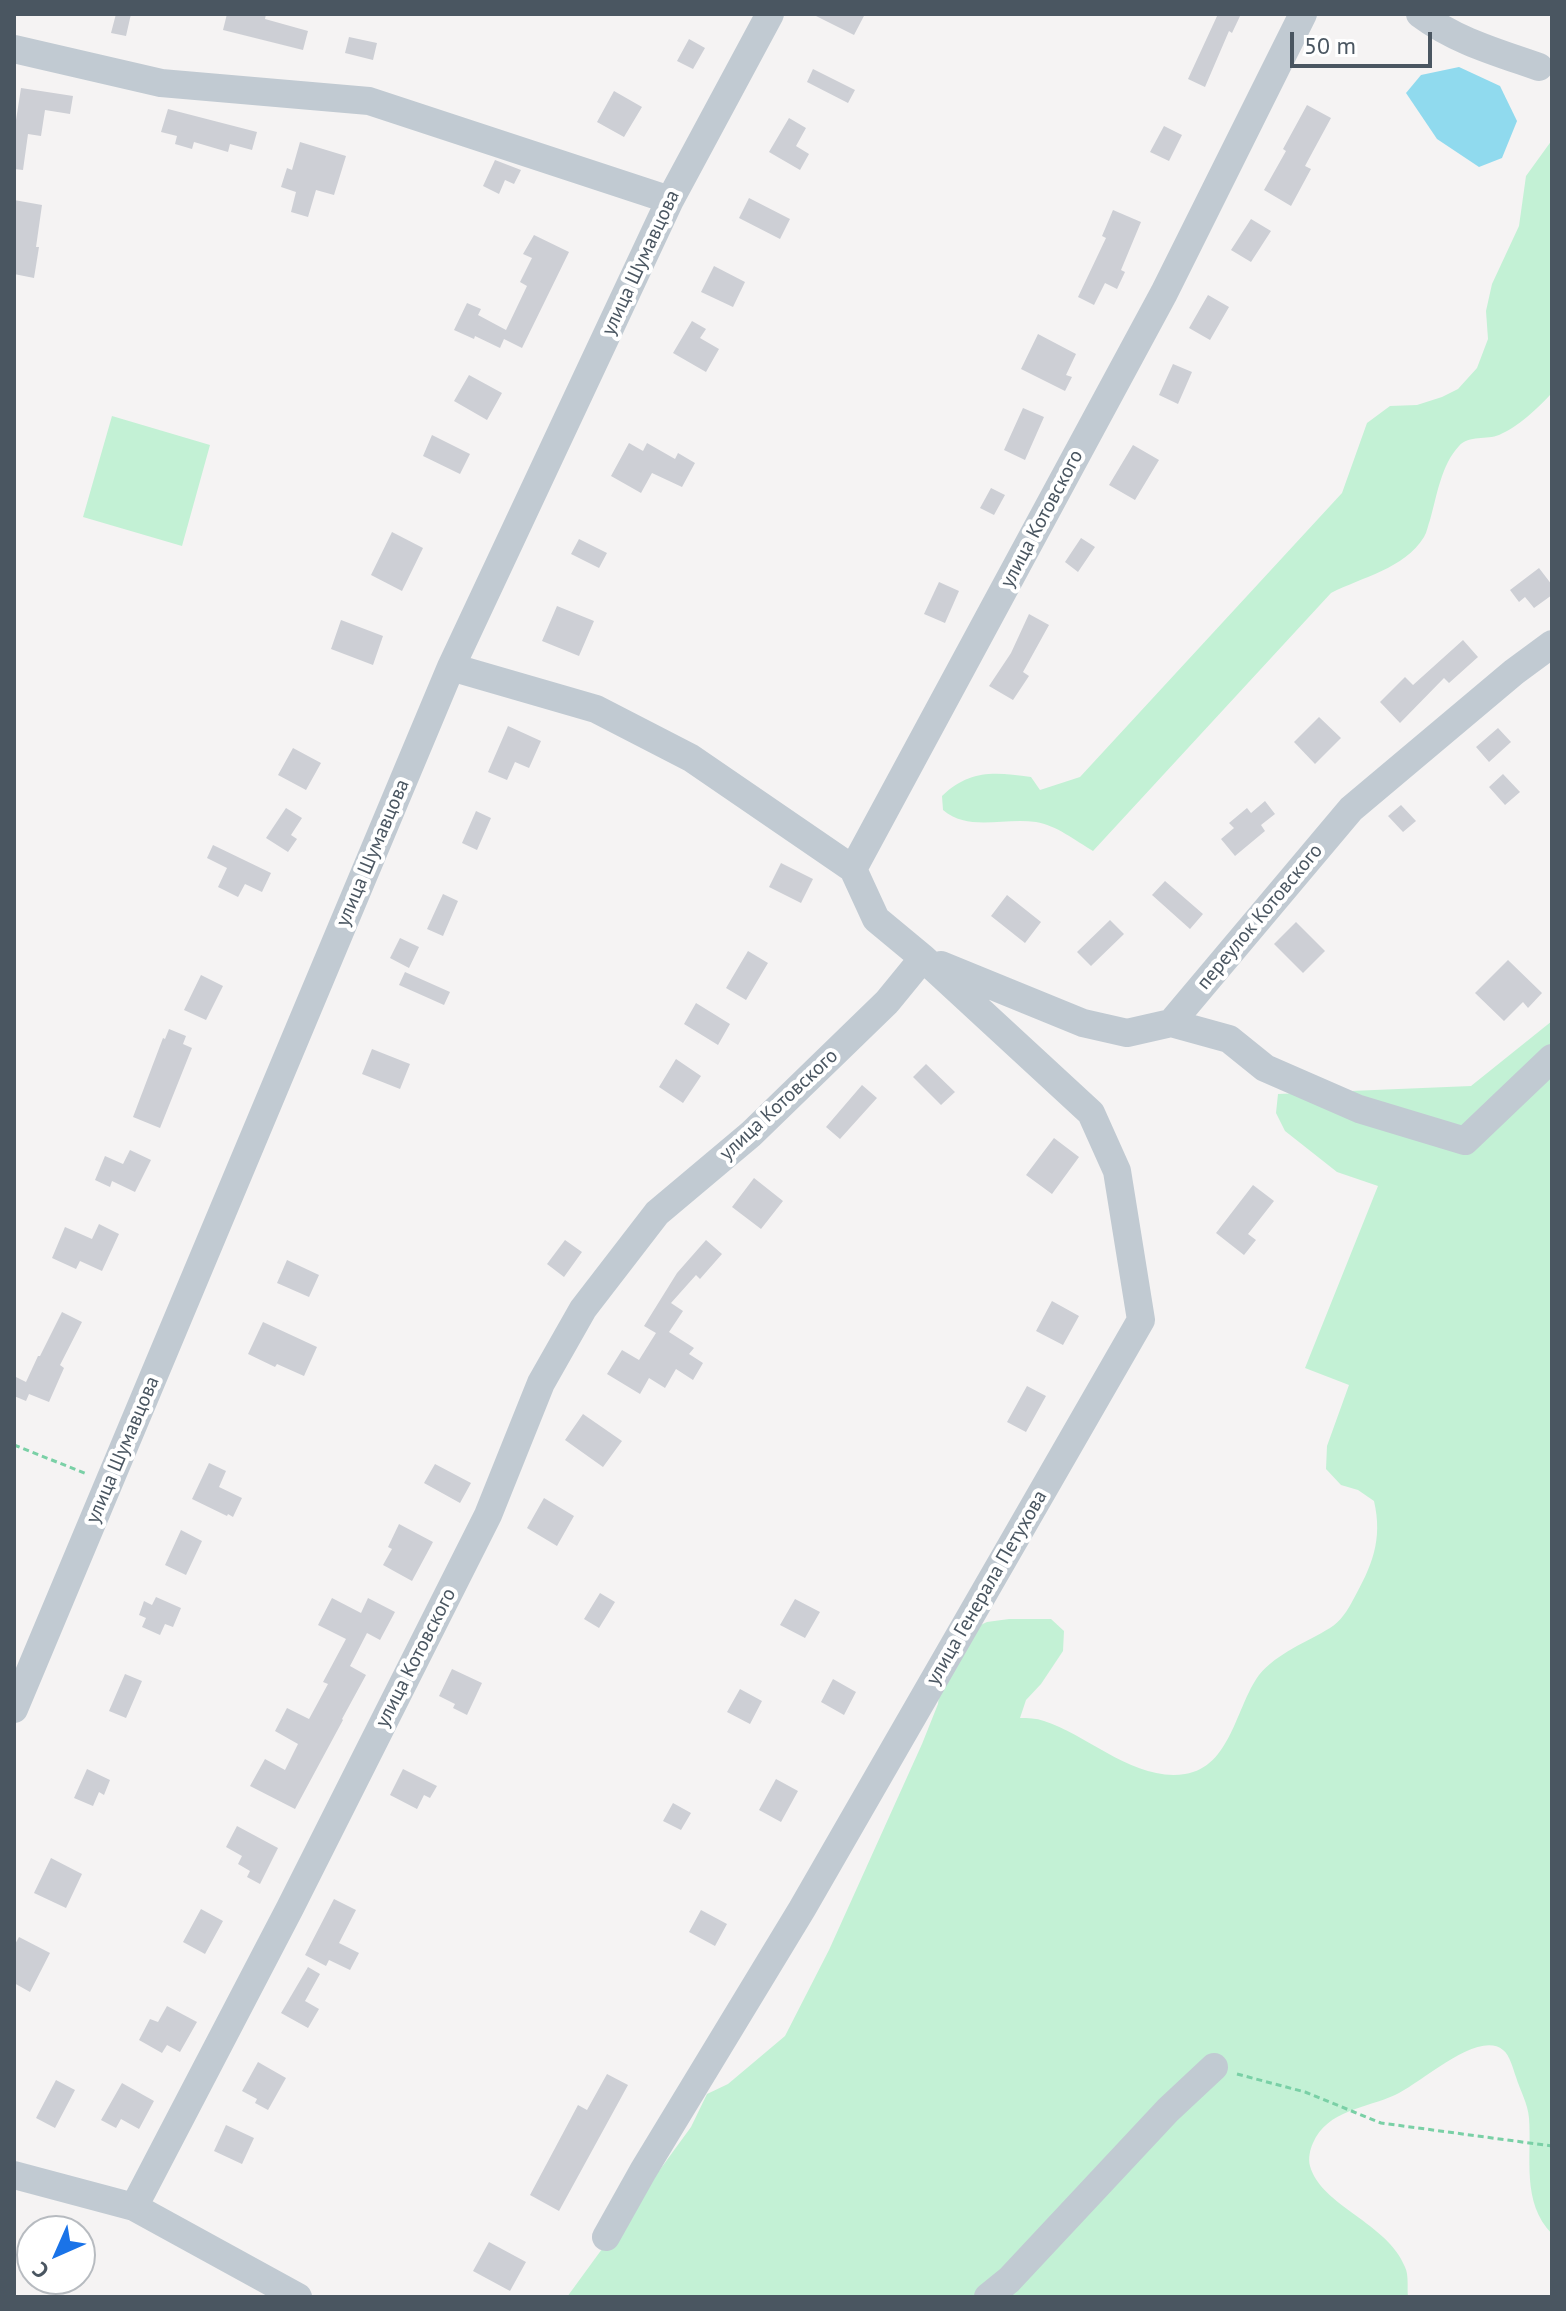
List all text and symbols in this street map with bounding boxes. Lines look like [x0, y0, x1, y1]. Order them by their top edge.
scale bar [1294, 16, 1436, 66]
text: 50 m [1304, 30, 1356, 61]
street label: улица Шумавцова [597, 187, 685, 339]
street label: улица Котовского [996, 446, 1088, 592]
street label: улица Шумавцова [331, 776, 415, 930]
street label: переулок Котовского [1192, 839, 1328, 995]
street label: улица Котовского [715, 1044, 843, 1166]
street label: улица Шумавцова [81, 1373, 165, 1527]
street label: улица Генерала Петухова [921, 1486, 1053, 1690]
street label: улица Котовского [371, 1585, 461, 1731]
north arrow [16, 2215, 96, 2295]
text: С [26, 2256, 55, 2285]

